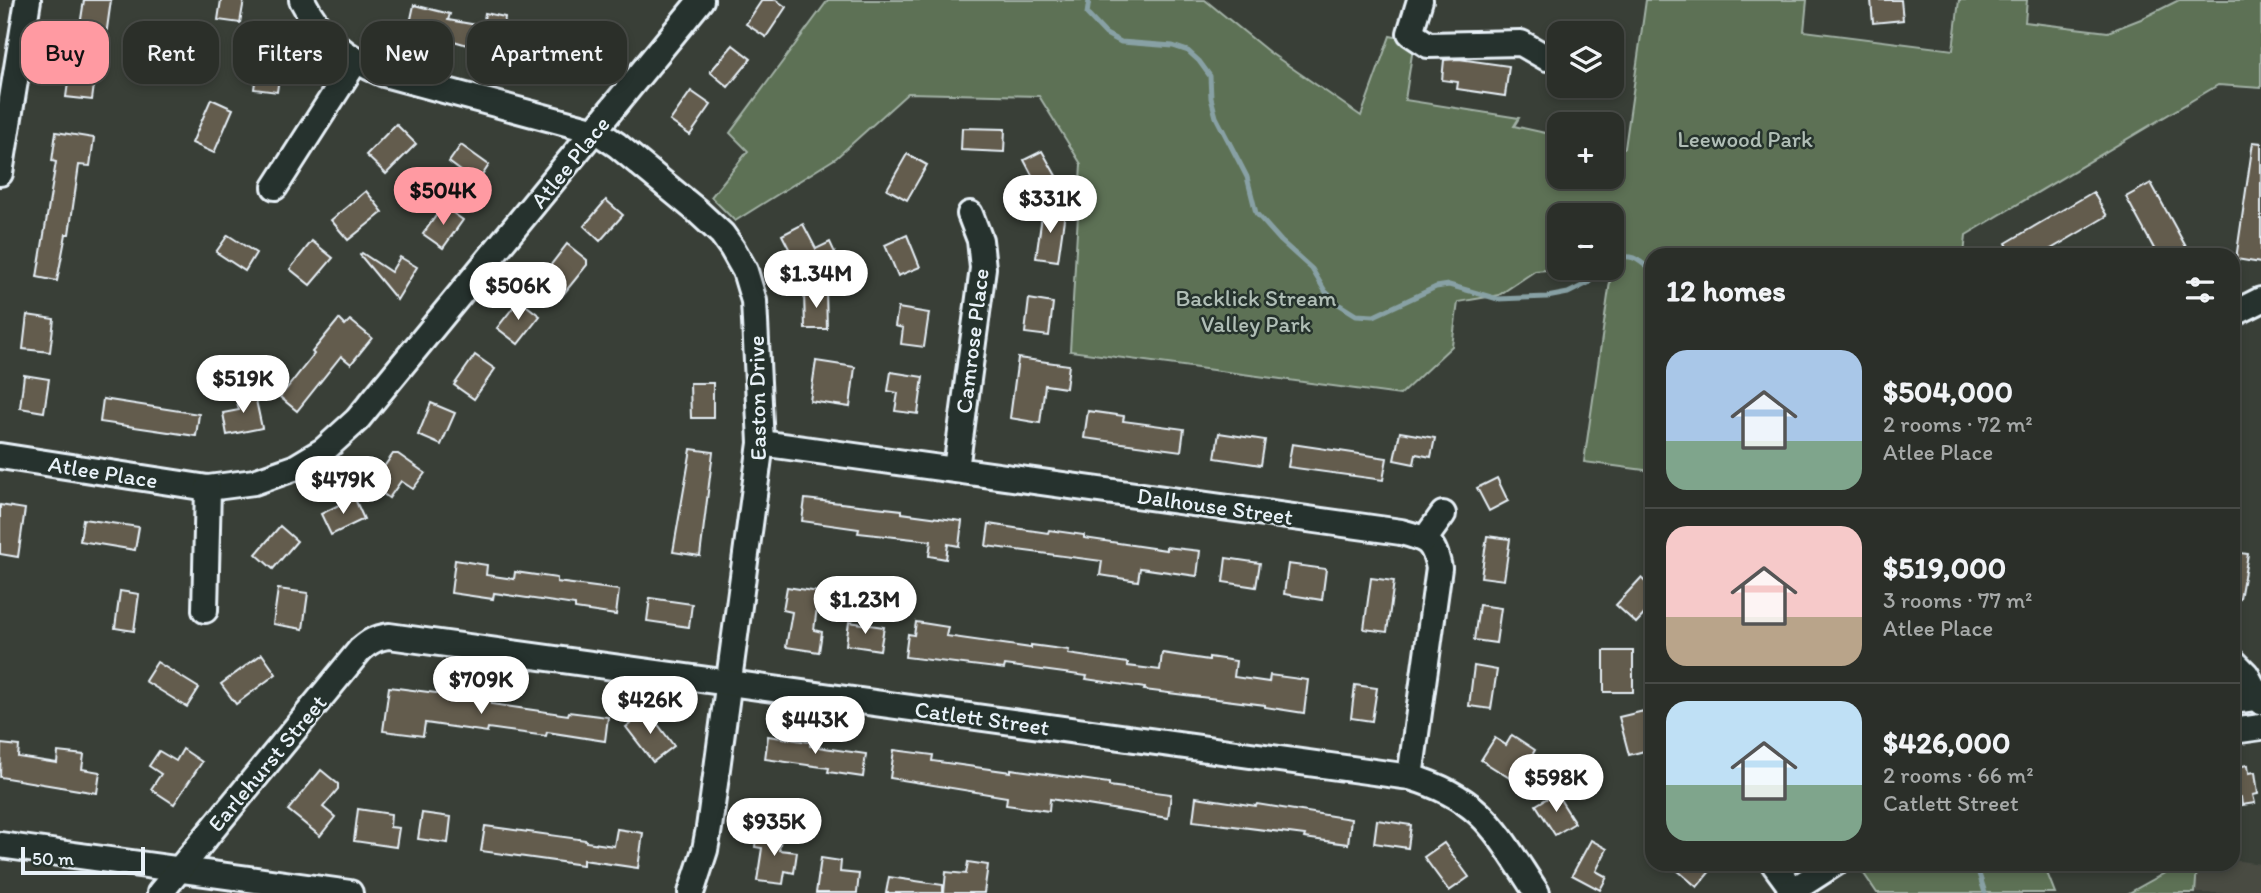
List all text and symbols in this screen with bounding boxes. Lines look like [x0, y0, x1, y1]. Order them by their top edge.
chip: Buy [21, 21, 109, 84]
chip: Rent [123, 21, 219, 84]
chip: Filters [233, 21, 347, 84]
chip: New [361, 21, 453, 84]
chip: Apartment [467, 21, 627, 84]
map controls [1547, 21, 1624, 280]
button: layers [1547, 21, 1624, 98]
street label: Atlee Place [524, 110, 616, 214]
button: + [1547, 112, 1624, 189]
park label: Leewood Park [1677, 125, 1813, 153]
pin: $504K [394, 168, 492, 227]
text: $504K [410, 176, 476, 204]
pin: $331K [1001, 176, 1099, 235]
text: $331K [1019, 184, 1081, 212]
button: − [1547, 203, 1624, 280]
pin: $1.34M [759, 250, 873, 310]
text: $1.34M [780, 259, 852, 287]
pin: $506K [469, 262, 567, 322]
street label: Camrose Place [949, 267, 995, 415]
text: $506K [486, 271, 550, 299]
icon: filters [2181, 271, 2219, 309]
text: 12 homes [1666, 272, 1786, 309]
park label: Backlick Stream Valley Park [1176, 284, 1337, 338]
street label: Easton Drive [742, 335, 772, 461]
pin: $519K [194, 356, 292, 415]
text: $519K [212, 364, 274, 392]
text: $504,000 [1883, 373, 2013, 410]
icon: home [1722, 378, 1806, 462]
text: 2 rooms · 72 m² [1883, 410, 2033, 438]
text: Atlee Place [1883, 438, 1993, 466]
street label: Atlee Place [46, 450, 160, 494]
pin: $479K [294, 456, 392, 516]
text: $479K [311, 465, 375, 493]
street label: Dalhouse Street [1135, 481, 1295, 531]
text: $519,000 [1883, 549, 2006, 586]
icon: home [1722, 554, 1806, 638]
pin: $1.23M [808, 576, 922, 636]
text: $1.23M [830, 585, 900, 613]
text: 3 rooms · 77 m² [1883, 586, 2033, 614]
text: Atlee Place [1883, 614, 1993, 642]
pin: $709K [432, 656, 530, 716]
text: $709K [449, 665, 513, 693]
pin: $426K [601, 676, 699, 736]
text: $426K [618, 685, 682, 713]
street label: Earlehurst Street [202, 689, 333, 837]
street label: Catlett Street [913, 695, 1052, 741]
pin: $443K [766, 696, 864, 756]
text: $443K [782, 705, 848, 733]
text: $426,000 [1883, 724, 2010, 761]
icon: home [1722, 729, 1806, 813]
pin: $598K [1507, 754, 1605, 814]
text: 2 rooms · 66 m² [1883, 761, 2034, 789]
text: $598K [1524, 763, 1588, 791]
text: Catlett Street [1883, 789, 2019, 817]
pin: $935K [725, 798, 823, 858]
text: $935K [743, 807, 806, 835]
scale bar [21, 844, 145, 876]
text: 50 m [32, 847, 74, 870]

